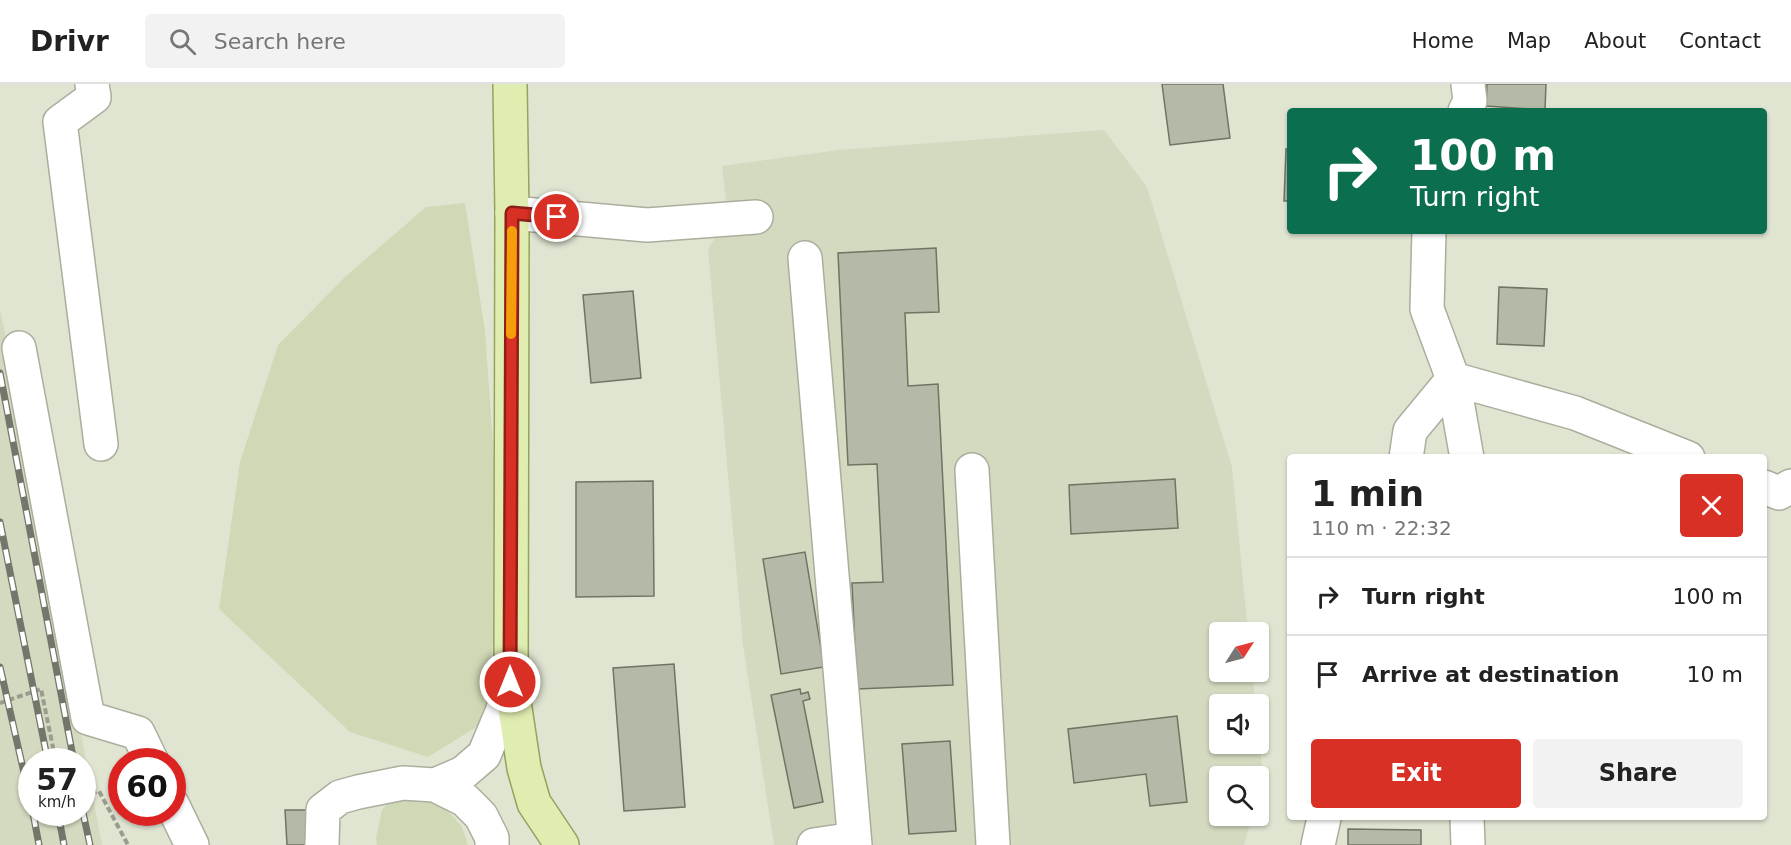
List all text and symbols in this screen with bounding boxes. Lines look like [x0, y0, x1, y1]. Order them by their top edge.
search box [145, 14, 565, 68]
text: Drivr [30, 25, 109, 58]
icon: search [166, 25, 199, 58]
text: Search here [214, 29, 346, 54]
text: Home [1412, 29, 1474, 53]
text: Map [1507, 29, 1551, 53]
text: About [1584, 29, 1646, 53]
text: Contact [1679, 29, 1761, 53]
text: 100 m [1410, 131, 1556, 180]
icon: right [1311, 132, 1389, 210]
text: Turn right [1410, 181, 1539, 212]
pin [531, 191, 582, 242]
icon: arrive [540, 200, 573, 233]
text: 1 min [1311, 473, 1424, 514]
button: close [1680, 474, 1743, 537]
text: 110 m · 22:32 [1311, 516, 1452, 540]
icon: right [1311, 580, 1344, 613]
text: Turn right [1362, 584, 1485, 609]
text: 100 m [1673, 584, 1743, 609]
north arrow [1209, 622, 1269, 682]
map controls [1209, 622, 1269, 826]
position arrow [478, 650, 542, 714]
icon: arrive [1311, 658, 1344, 691]
text: Arrive at destination [1362, 662, 1619, 687]
text: 10 m [1687, 662, 1743, 687]
button: sound [1209, 694, 1269, 754]
button: Exit [1311, 739, 1521, 808]
button: Share [1533, 739, 1743, 808]
speed limit sign: 60 [108, 748, 186, 826]
text: 57 [36, 762, 78, 797]
button: search [1209, 766, 1269, 826]
text: km/h [38, 793, 76, 811]

